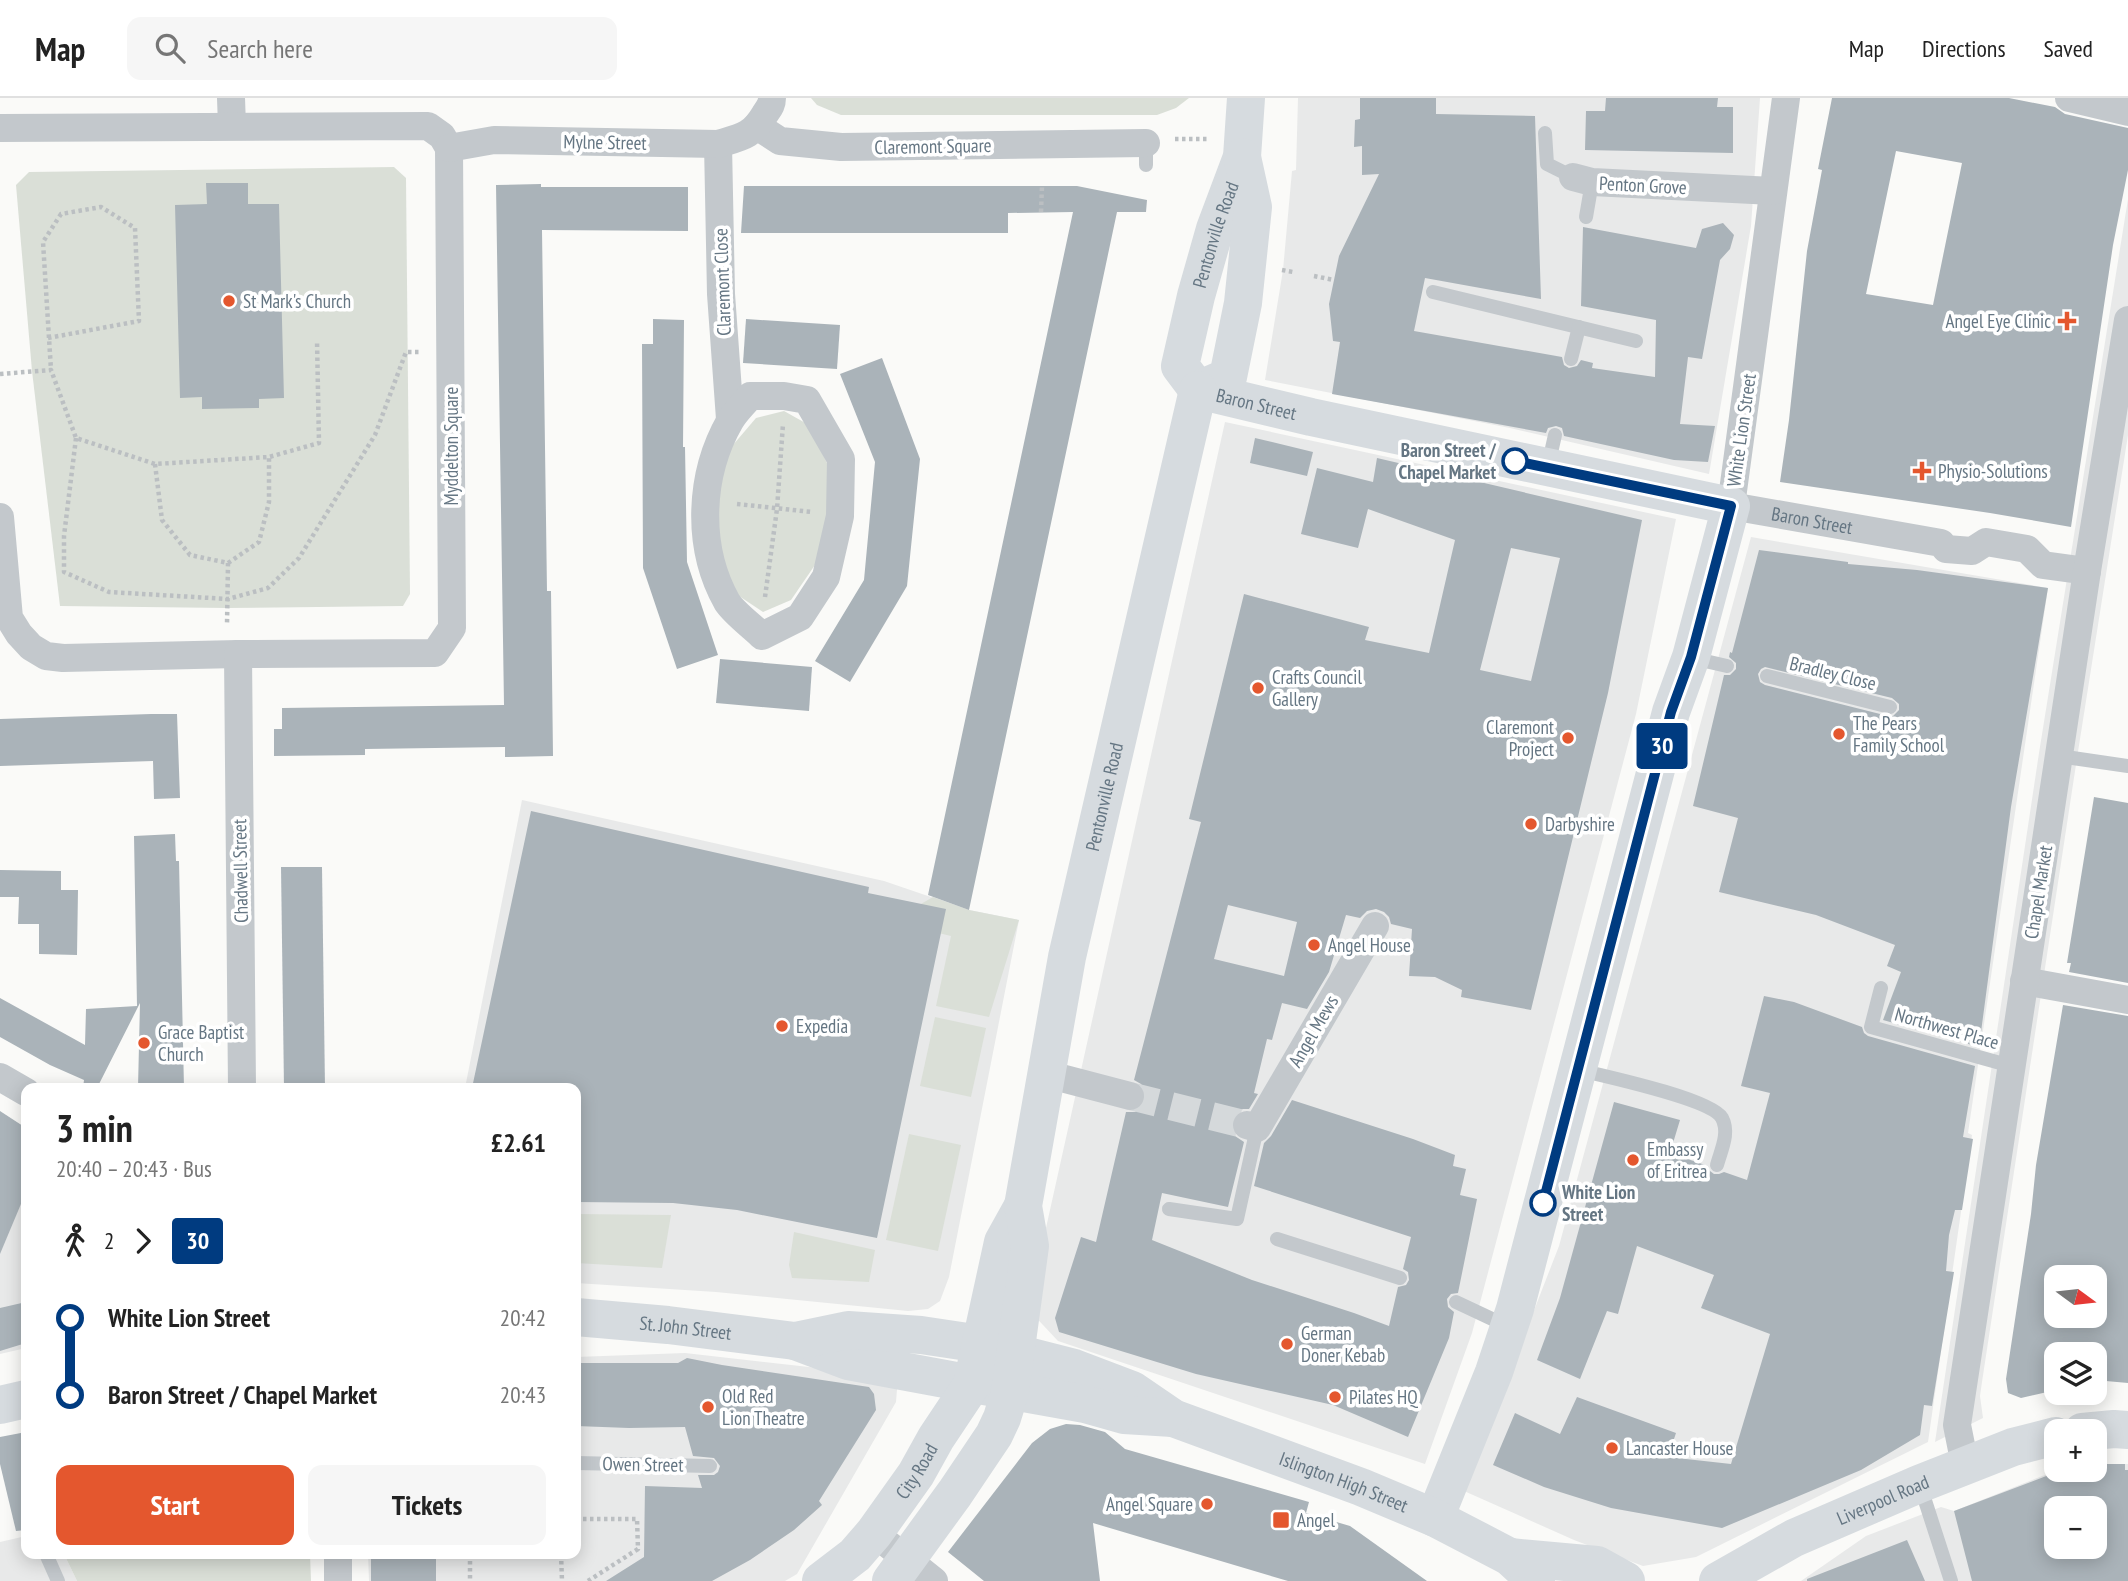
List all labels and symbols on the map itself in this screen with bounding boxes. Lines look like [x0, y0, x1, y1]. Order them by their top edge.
street label: Mylne Street [563, 129, 648, 155]
street label: Claremont Square [874, 133, 992, 159]
street label: Penton Grove [1599, 171, 1688, 199]
street label: Pentonville Road [1187, 178, 1244, 291]
street label: Claremont Close [708, 228, 736, 336]
place label: St Mark's Church [243, 289, 351, 313]
marker: St Mark's Church [221, 293, 237, 309]
place label: Angel Eye Clinic [1946, 309, 2051, 333]
marker: Angel Eye Clinic [2057, 311, 2077, 331]
street label: White Lion Street [1721, 371, 1761, 488]
street label: Baron Street [1214, 383, 1300, 425]
street label: Myddelton Square [439, 386, 463, 505]
place label: Baron Street / Chapel Market [1398, 438, 1496, 484]
marker: Baron Street / Chapel Market [1502, 448, 1528, 474]
place label: Physio-Solutions [1938, 459, 2048, 483]
marker: Physio-Solutions [1912, 461, 1932, 481]
street label: Baron Street [1770, 501, 1855, 539]
street label: Bradley Close [1787, 651, 1879, 695]
place label: Crafts Council Gallery [1272, 665, 1362, 711]
marker: Crafts Council Gallery [1250, 680, 1266, 696]
place label: The Pears Family School [1853, 711, 1945, 757]
place label: Claremont Project [1486, 715, 1555, 761]
line badge: 30 [1630, 723, 1694, 769]
marker: The Pears Family School [1831, 726, 1847, 742]
marker: Claremont Project [1560, 730, 1576, 746]
street label: Pentonville Road [1080, 740, 1128, 853]
place label: Darbyshire [1545, 812, 1615, 836]
marker: Darbyshire [1523, 816, 1539, 832]
street label: Chadwell Street [227, 818, 253, 923]
street label: Chapel Market [2019, 843, 2057, 940]
place label: Angel House [1328, 933, 1411, 957]
marker: Angel House [1306, 937, 1322, 953]
street label: Angel Mews [1283, 991, 1343, 1071]
street label: Northwest Place [1892, 1002, 2002, 1054]
place label: Expedia [796, 1014, 848, 1038]
marker: Expedia [774, 1018, 790, 1034]
place label: Grace Baptist Church [158, 1020, 245, 1066]
marker: Grace Baptist Church [136, 1035, 152, 1051]
place label: Embassy of Eritrea [1647, 1137, 1707, 1183]
marker: Embassy of Eritrea [1625, 1152, 1641, 1168]
place label: White Lion Street [1561, 1180, 1635, 1226]
marker: White Lion Street [1530, 1190, 1556, 1216]
north arrow [2044, 1265, 2107, 1328]
street label: St. John Street [638, 1311, 734, 1345]
place label: German Doner Kebab [1301, 1321, 1385, 1367]
marker: German Doner Kebab [1279, 1336, 1295, 1352]
place label: Old Red Lion Theatre [722, 1384, 805, 1430]
place label: Pilates HQ [1349, 1385, 1418, 1409]
marker: Pilates HQ [1327, 1389, 1343, 1405]
marker: Old Red Lion Theatre [700, 1399, 716, 1415]
place label: Lancaster House [1626, 1436, 1734, 1460]
street label: City Road [890, 1439, 943, 1504]
marker: Lancaster House [1604, 1440, 1620, 1456]
street label: Islington High Street [1276, 1446, 1412, 1518]
street label: Owen Street [602, 1451, 684, 1477]
street label: Liverpool Road [1833, 1469, 1932, 1530]
place label: Angel Square [1106, 1492, 1193, 1516]
marker: Angel Square [1199, 1496, 1215, 1512]
place label: Angel [1297, 1508, 1335, 1532]
marker: Angel [1271, 1510, 1291, 1530]

